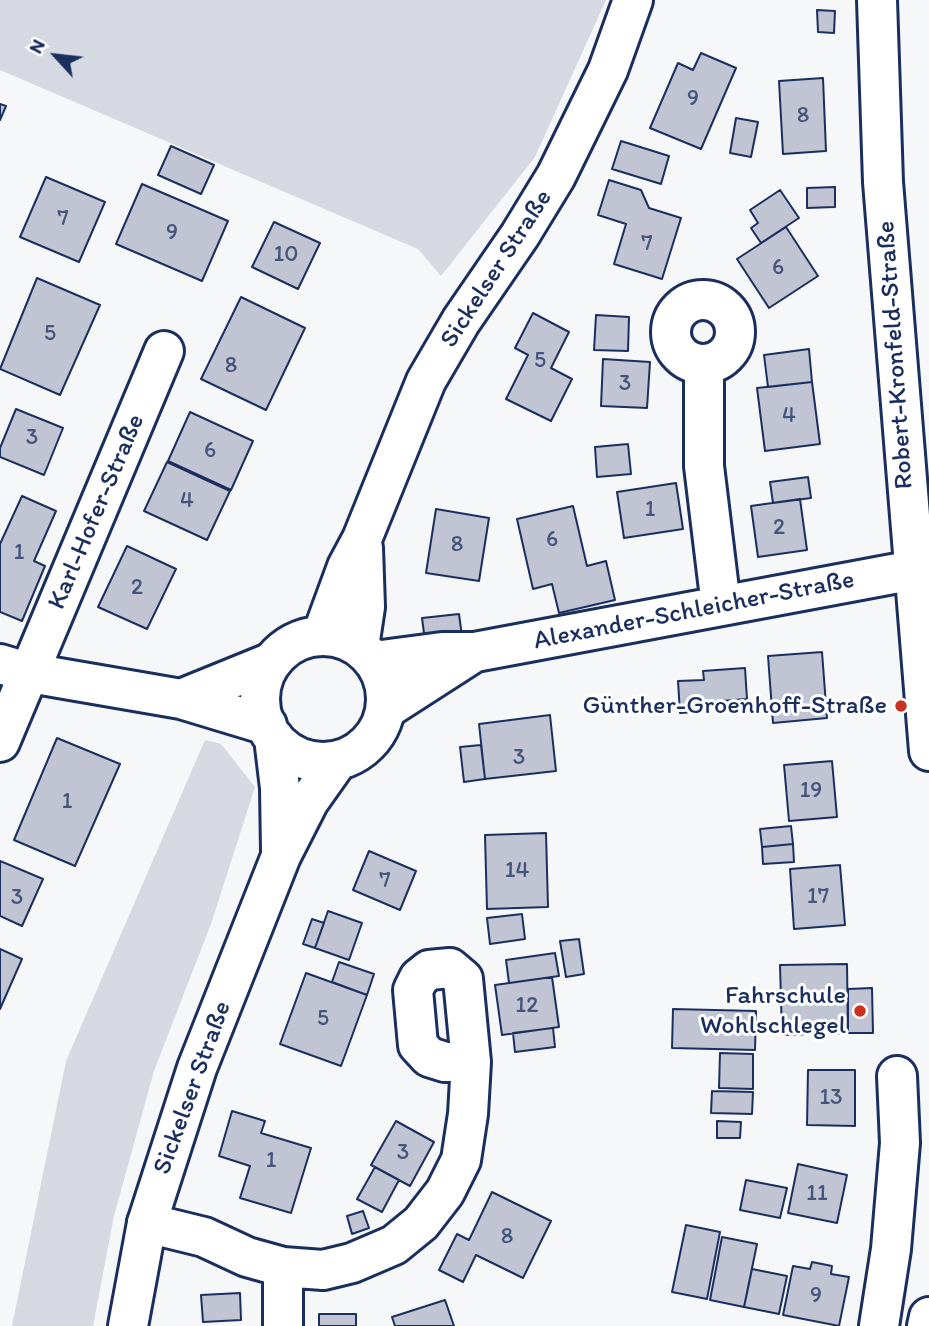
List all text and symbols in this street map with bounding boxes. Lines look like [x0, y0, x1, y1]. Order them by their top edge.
north arrow [21, 21, 91, 91]
text: N [24, 35, 50, 57]
house number: 9 [687, 85, 699, 113]
house number: 8 [797, 102, 809, 130]
street label: Sickelser Straße [434, 184, 560, 354]
house number: 7 [57, 205, 69, 233]
house number: 9 [166, 219, 178, 247]
street label: Robert-Kronfeld-Straße [871, 220, 921, 490]
house number: 7 [641, 230, 653, 258]
house number: 10 [274, 241, 298, 269]
house number: 6 [772, 254, 784, 282]
house number: 5 [44, 320, 56, 348]
house number: 5 [534, 347, 546, 375]
house number: 8 [225, 352, 237, 380]
house number: 3 [619, 370, 631, 398]
house number: 4 [782, 402, 796, 430]
street label: Karl-Hofer-Straße [42, 410, 152, 614]
house number: 3 [26, 424, 38, 452]
house number: 6 [204, 437, 216, 465]
house number: 4 [180, 487, 194, 515]
house number: 1 [645, 496, 655, 524]
house number: 2 [773, 514, 785, 542]
house number: 6 [546, 526, 558, 554]
house number: 8 [451, 531, 463, 559]
house number: 1 [14, 539, 24, 567]
street label: Alexander-Schleicher-Straße [531, 565, 857, 657]
house number: 2 [131, 574, 143, 602]
place label: Günther-Groenhoff-Straße [582, 690, 887, 722]
marker: Günther-Groenhoff-Straße [893, 698, 909, 714]
house number: 3 [513, 744, 525, 772]
house number: 19 [800, 777, 822, 805]
house number: 1 [62, 788, 72, 816]
house number: 14 [505, 857, 529, 885]
house number: 7 [379, 867, 391, 895]
house number: 17 [807, 883, 829, 911]
house number: 3 [11, 884, 23, 912]
place label: Fahrschule Wohlschlegel [700, 980, 846, 1042]
house number: 12 [516, 992, 538, 1020]
street label: Sickelser Straße [147, 997, 239, 1179]
marker: Fahrschule Wohlschlegel [852, 1003, 868, 1019]
house number: 5 [317, 1005, 329, 1033]
house number: 13 [819, 1084, 843, 1112]
house number: 3 [397, 1139, 409, 1167]
house number: 1 [266, 1147, 276, 1175]
house number: 11 [806, 1180, 828, 1208]
house number: 8 [501, 1223, 513, 1251]
house number: 9 [810, 1282, 822, 1310]

